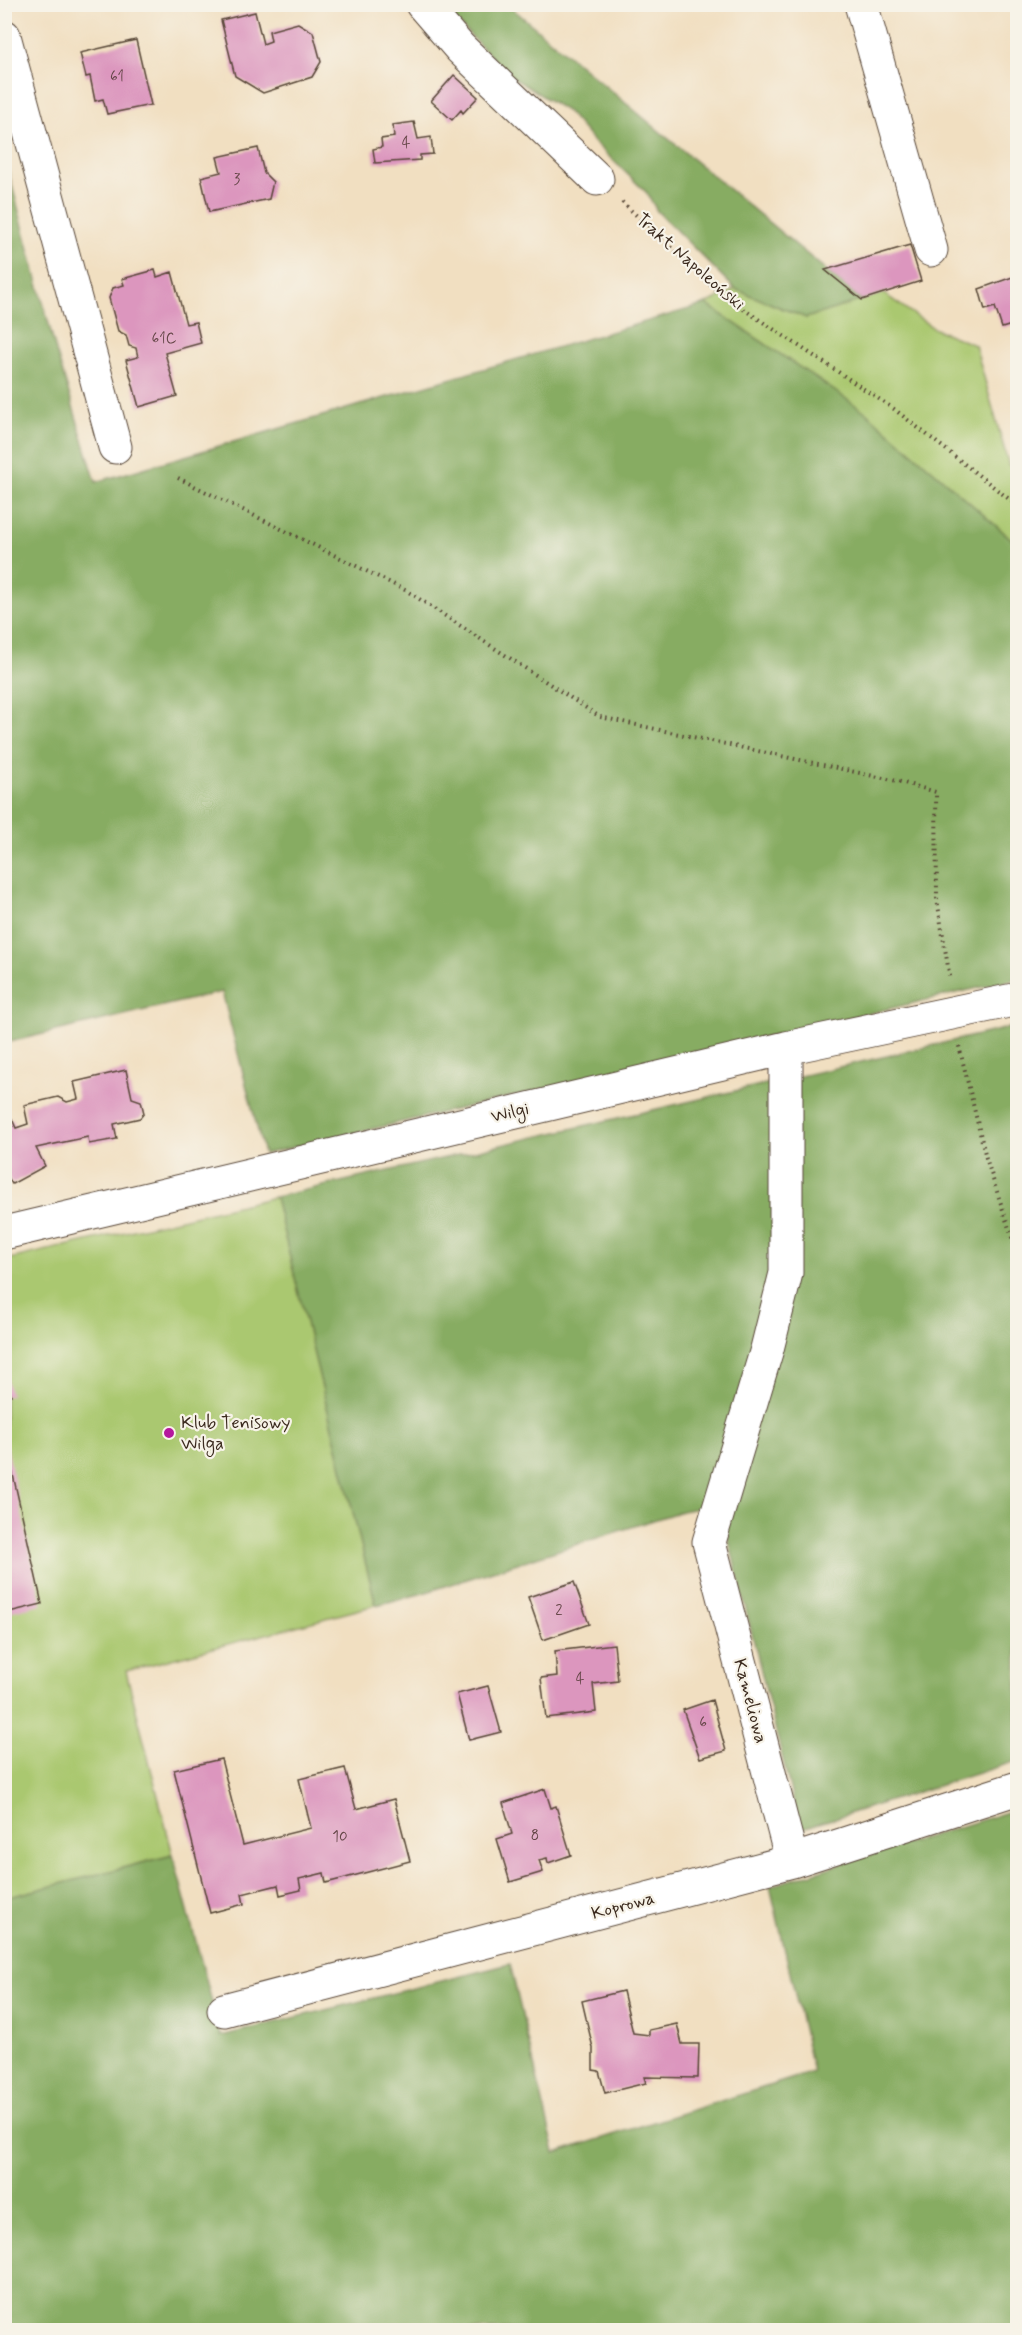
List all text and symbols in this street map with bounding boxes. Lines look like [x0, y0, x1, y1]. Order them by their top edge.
house number: 61 [110, 67, 124, 87]
house number: 4 [402, 133, 411, 153]
house number: 3 [234, 170, 241, 190]
street label: Trakt Napoleoński [630, 208, 750, 316]
house number: 61C [152, 329, 177, 349]
street label: Wilgi [489, 1097, 532, 1130]
place label: Klub Tenisowy Wilga [181, 1411, 290, 1457]
marker: Klub Tenisowy Wilga [162, 1426, 176, 1440]
house number: 2 [555, 1601, 563, 1621]
street label: Kameliowa [727, 1656, 773, 1746]
house number: 4 [576, 1669, 585, 1689]
house number: 6 [699, 1713, 707, 1733]
house number: 8 [531, 1826, 539, 1846]
house number: 10 [332, 1827, 348, 1847]
street label: Koprowa [589, 1886, 657, 1926]

